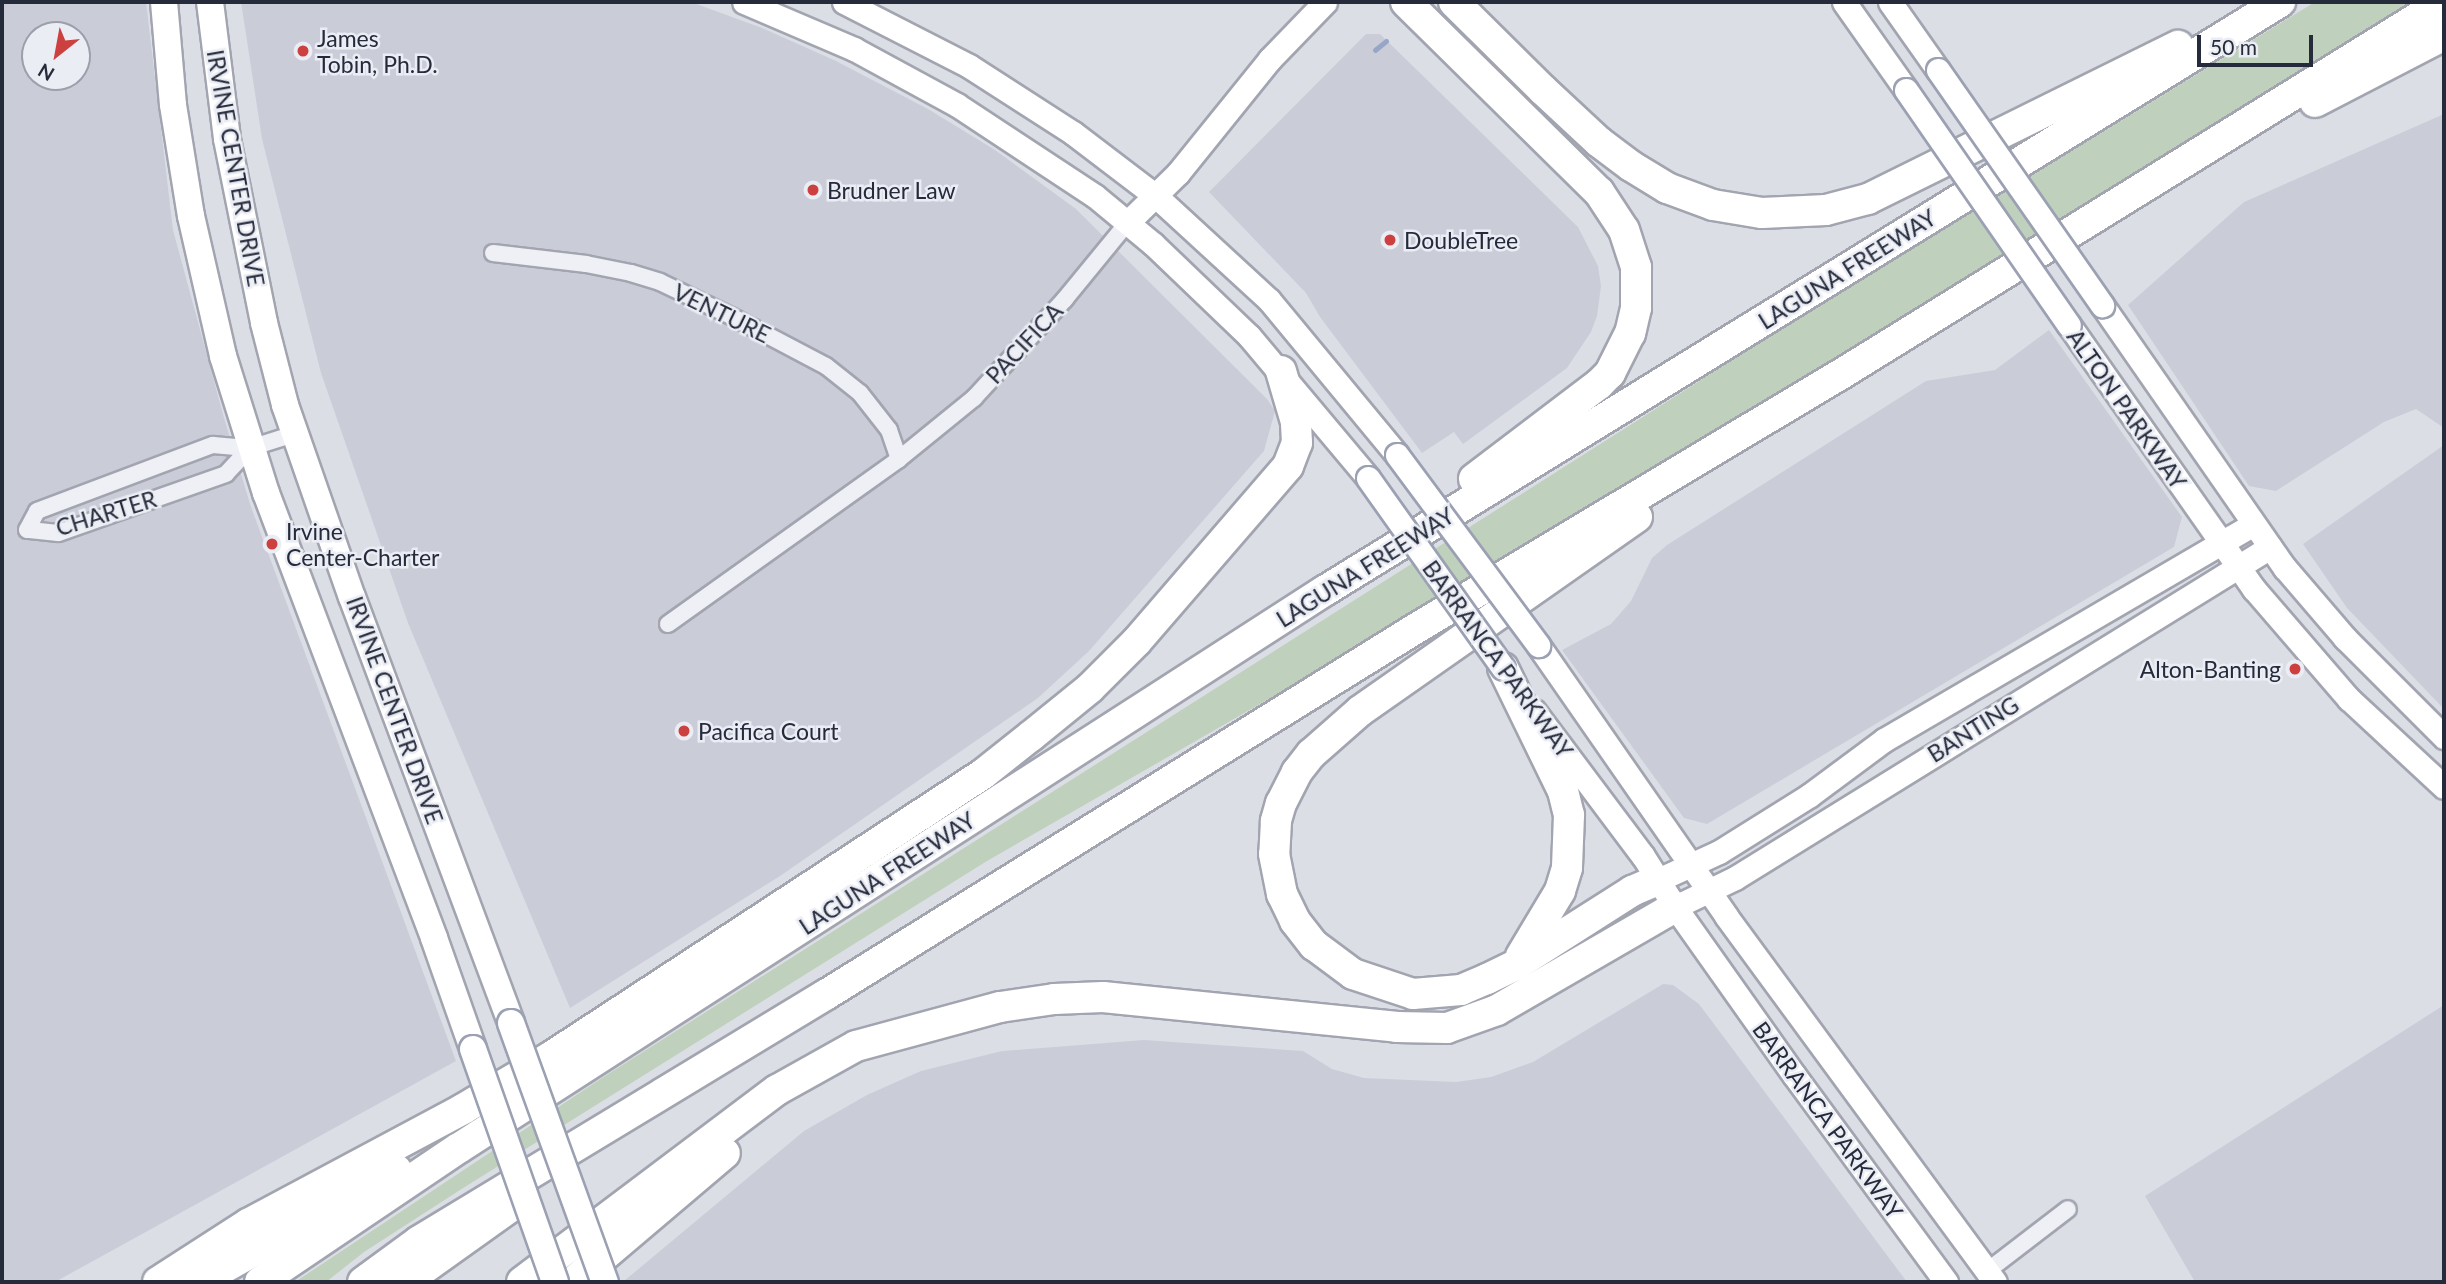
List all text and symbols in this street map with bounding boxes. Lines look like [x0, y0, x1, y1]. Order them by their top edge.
north arrow [21, 21, 91, 91]
scale bar [2201, 21, 2316, 65]
place label: James Tobin, Ph.D. [317, 24, 438, 78]
text: 50 m [2210, 34, 2257, 59]
marker: James Tobin, Ph.D. [295, 43, 311, 59]
street label: IRVINE CENTER DRIVE [202, 48, 270, 288]
text: N [34, 59, 58, 86]
place label: Brudner Law [827, 176, 956, 204]
marker: Brudner Law [805, 182, 821, 198]
street label: LAGUNA FREEWAY [1753, 203, 1941, 335]
place label: DoubleTree [1404, 226, 1518, 254]
marker: DoubleTree [1382, 232, 1398, 248]
street label: VENTURE [669, 278, 775, 348]
street label: PACIFICA [980, 297, 1068, 389]
street label: ALTON PARKWAY [2062, 324, 2192, 494]
street label: CHARTER [52, 485, 160, 541]
street label: LAGUNA FREEWAY [1271, 501, 1459, 633]
place label: Irvine Center-Charter [286, 517, 439, 571]
marker: Irvine Center-Charter [264, 536, 280, 552]
street label: BARRANCA PARKWAY [1417, 555, 1579, 763]
street label: IRVINE CENTER DRIVE [341, 593, 449, 827]
place label: Alton-Banting [2140, 655, 2281, 683]
marker: Alton-Banting [2287, 661, 2303, 677]
street label: BANTING [1922, 690, 2024, 768]
place label: Pacifica Court [698, 717, 838, 745]
marker: Pacifica Court [676, 723, 692, 739]
street label: LAGUNA FREEWAY [794, 806, 980, 940]
street label: BARRANCA PARKWAY [1747, 1016, 1909, 1224]

